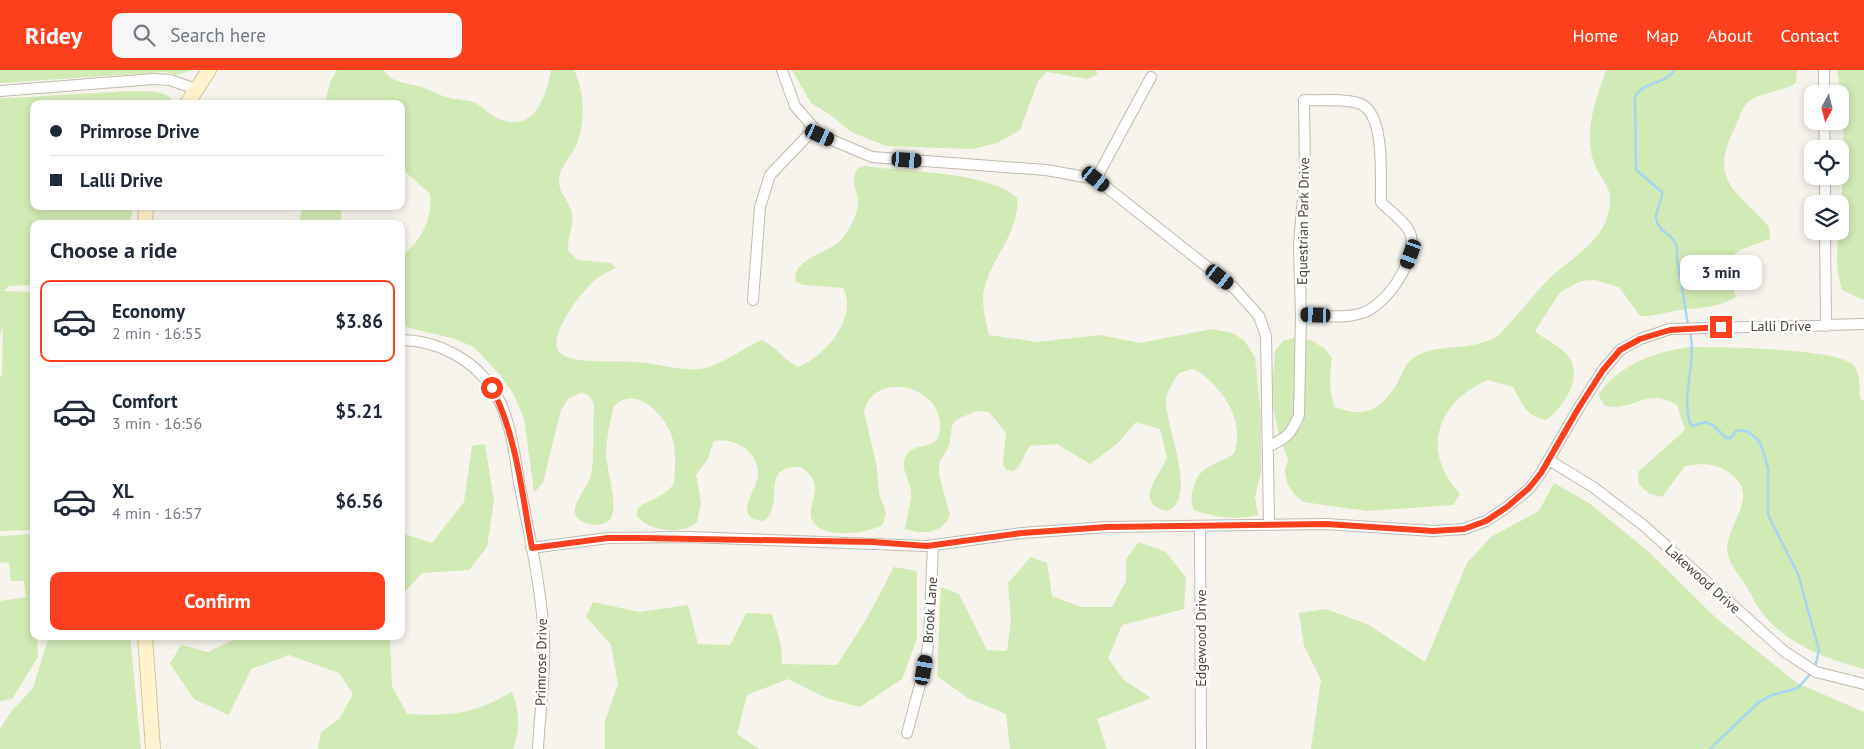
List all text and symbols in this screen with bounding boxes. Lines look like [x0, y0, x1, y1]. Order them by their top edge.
search box [112, 13, 462, 58]
text: Ridey [25, 20, 82, 51]
icon: search [130, 21, 158, 49]
text: Search here [170, 23, 266, 47]
text: Home [1572, 24, 1618, 47]
text: Map [1646, 24, 1679, 47]
text: About [1707, 24, 1753, 47]
text: Contact [1781, 24, 1839, 47]
north arrow [1804, 85, 1849, 130]
map controls [1804, 85, 1849, 240]
text: Primrose Drive [80, 119, 199, 143]
car [803, 122, 836, 148]
button: locate [1804, 140, 1849, 185]
car [891, 151, 922, 169]
street label: Equestrian Park Drive [1293, 157, 1313, 285]
car [1079, 164, 1112, 194]
text: Lalli Drive [80, 168, 163, 192]
button: layers [1804, 195, 1849, 240]
text: Choose a ride [50, 236, 177, 264]
car [1398, 237, 1423, 271]
callout: 3 min [1680, 254, 1762, 290]
car [1203, 262, 1236, 292]
text: 3 min [1701, 262, 1741, 282]
icon: car [52, 299, 97, 344]
text: Economy [112, 299, 185, 323]
car [1300, 307, 1331, 323]
text: $3.86 [335, 309, 383, 333]
route end [1710, 316, 1732, 338]
street label: Lalli Drive [1751, 317, 1811, 335]
text: 2 min · 16:55 [112, 323, 202, 343]
route start [481, 377, 503, 399]
icon: car [52, 389, 97, 434]
text: Comfort [112, 389, 178, 413]
text: $5.21 [335, 399, 383, 423]
text: 3 min · 16:56 [112, 413, 202, 433]
icon: car [52, 479, 97, 524]
text: XL [112, 479, 134, 503]
text: $6.56 [335, 489, 383, 513]
text: 4 min · 16:57 [112, 503, 202, 523]
street label: Lakewood Drive [1662, 540, 1744, 618]
button: Confirm [50, 572, 385, 630]
street label: Brook Lane [919, 576, 941, 644]
street label: Edgewood Drive [1192, 589, 1210, 687]
street label: Primrose Drive [531, 618, 551, 706]
car [914, 654, 933, 686]

